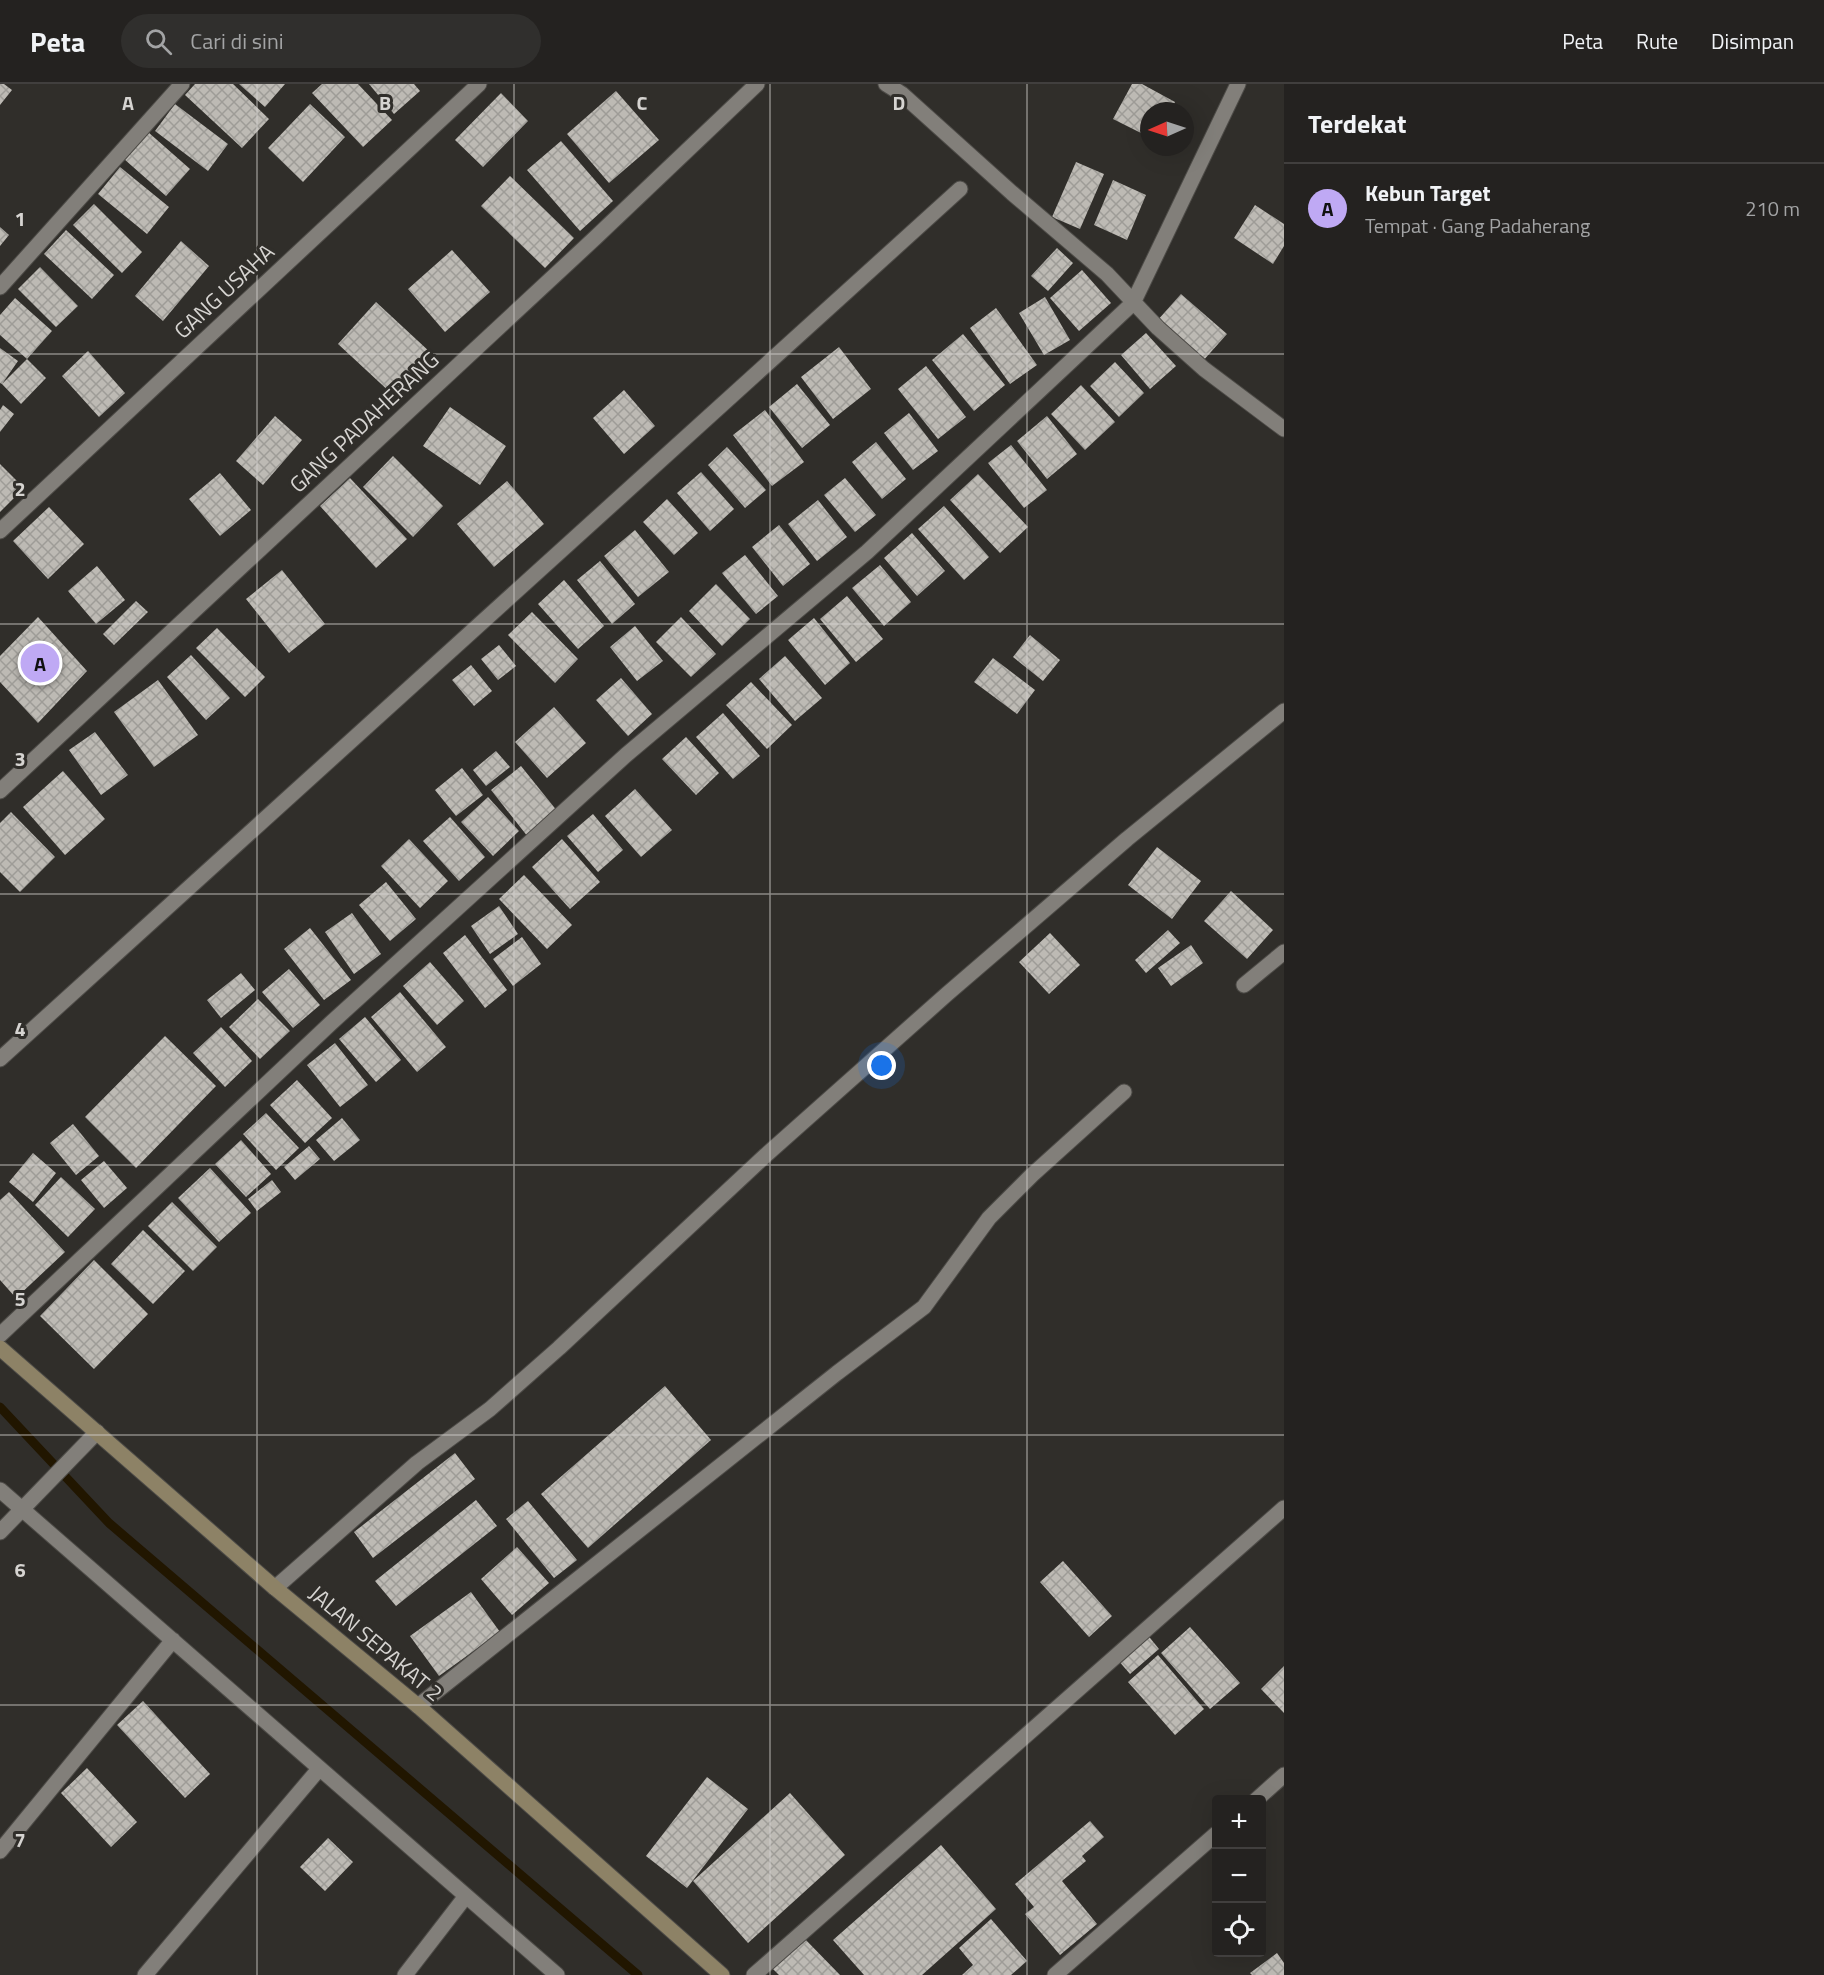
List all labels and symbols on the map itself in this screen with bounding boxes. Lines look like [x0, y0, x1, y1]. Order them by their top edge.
text: A [122, 87, 134, 118]
text: B [379, 87, 391, 118]
text: C [637, 87, 648, 118]
text: D [893, 87, 905, 118]
north arrow [1140, 102, 1194, 156]
text: 1 [14, 203, 26, 234]
street label: GANG USAHA [166, 235, 282, 347]
street label: GANG PADAHERANG [281, 343, 447, 501]
text: 2 [14, 473, 26, 504]
pin: A [20, 640, 60, 686]
text: 3 [14, 743, 26, 774]
text: 4 [14, 1013, 26, 1044]
your location [867, 1051, 896, 1080]
text: 5 [14, 1283, 26, 1314]
text: 6 [14, 1554, 26, 1585]
street label: JALAN SEPAKAT 2 [302, 1577, 450, 1709]
text: 7 [14, 1824, 26, 1855]

